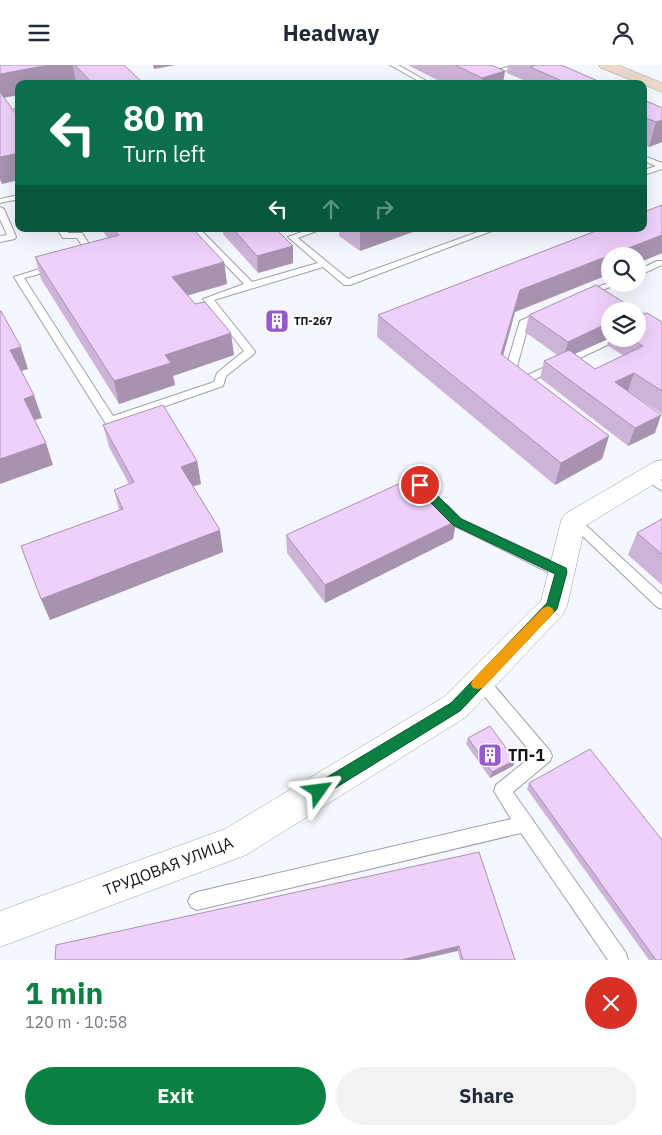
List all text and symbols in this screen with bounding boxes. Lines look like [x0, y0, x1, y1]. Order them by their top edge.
text: Headway [283, 18, 379, 47]
icon: menu [25, 19, 53, 47]
icon: person [609, 19, 637, 47]
text: 80 m [123, 95, 205, 141]
icon: left [40, 100, 105, 165]
text: Turn left [123, 139, 206, 168]
icon: left [264, 195, 292, 223]
icon: ahead [317, 195, 345, 223]
icon: right [370, 195, 398, 223]
map controls [601, 247, 646, 347]
button: search [601, 247, 646, 292]
button: layers [601, 302, 646, 347]
building icon: ТП-267 [264, 308, 290, 334]
place label: ТП-267 [294, 314, 333, 328]
pin [399, 464, 441, 506]
icon: arrive [406, 471, 434, 499]
building icon: ТП-1 [477, 742, 503, 768]
place label: ТП-1 [508, 745, 545, 765]
position arrow [292, 764, 344, 816]
street label: ТРУДОВАЯ УЛИЦА [100, 832, 236, 900]
text: 1 min [25, 973, 103, 1012]
button: close [585, 977, 637, 1029]
text: 120 m · 10:58 [25, 1012, 127, 1032]
button: Exit [25, 1067, 326, 1125]
button: Share [336, 1067, 637, 1125]

